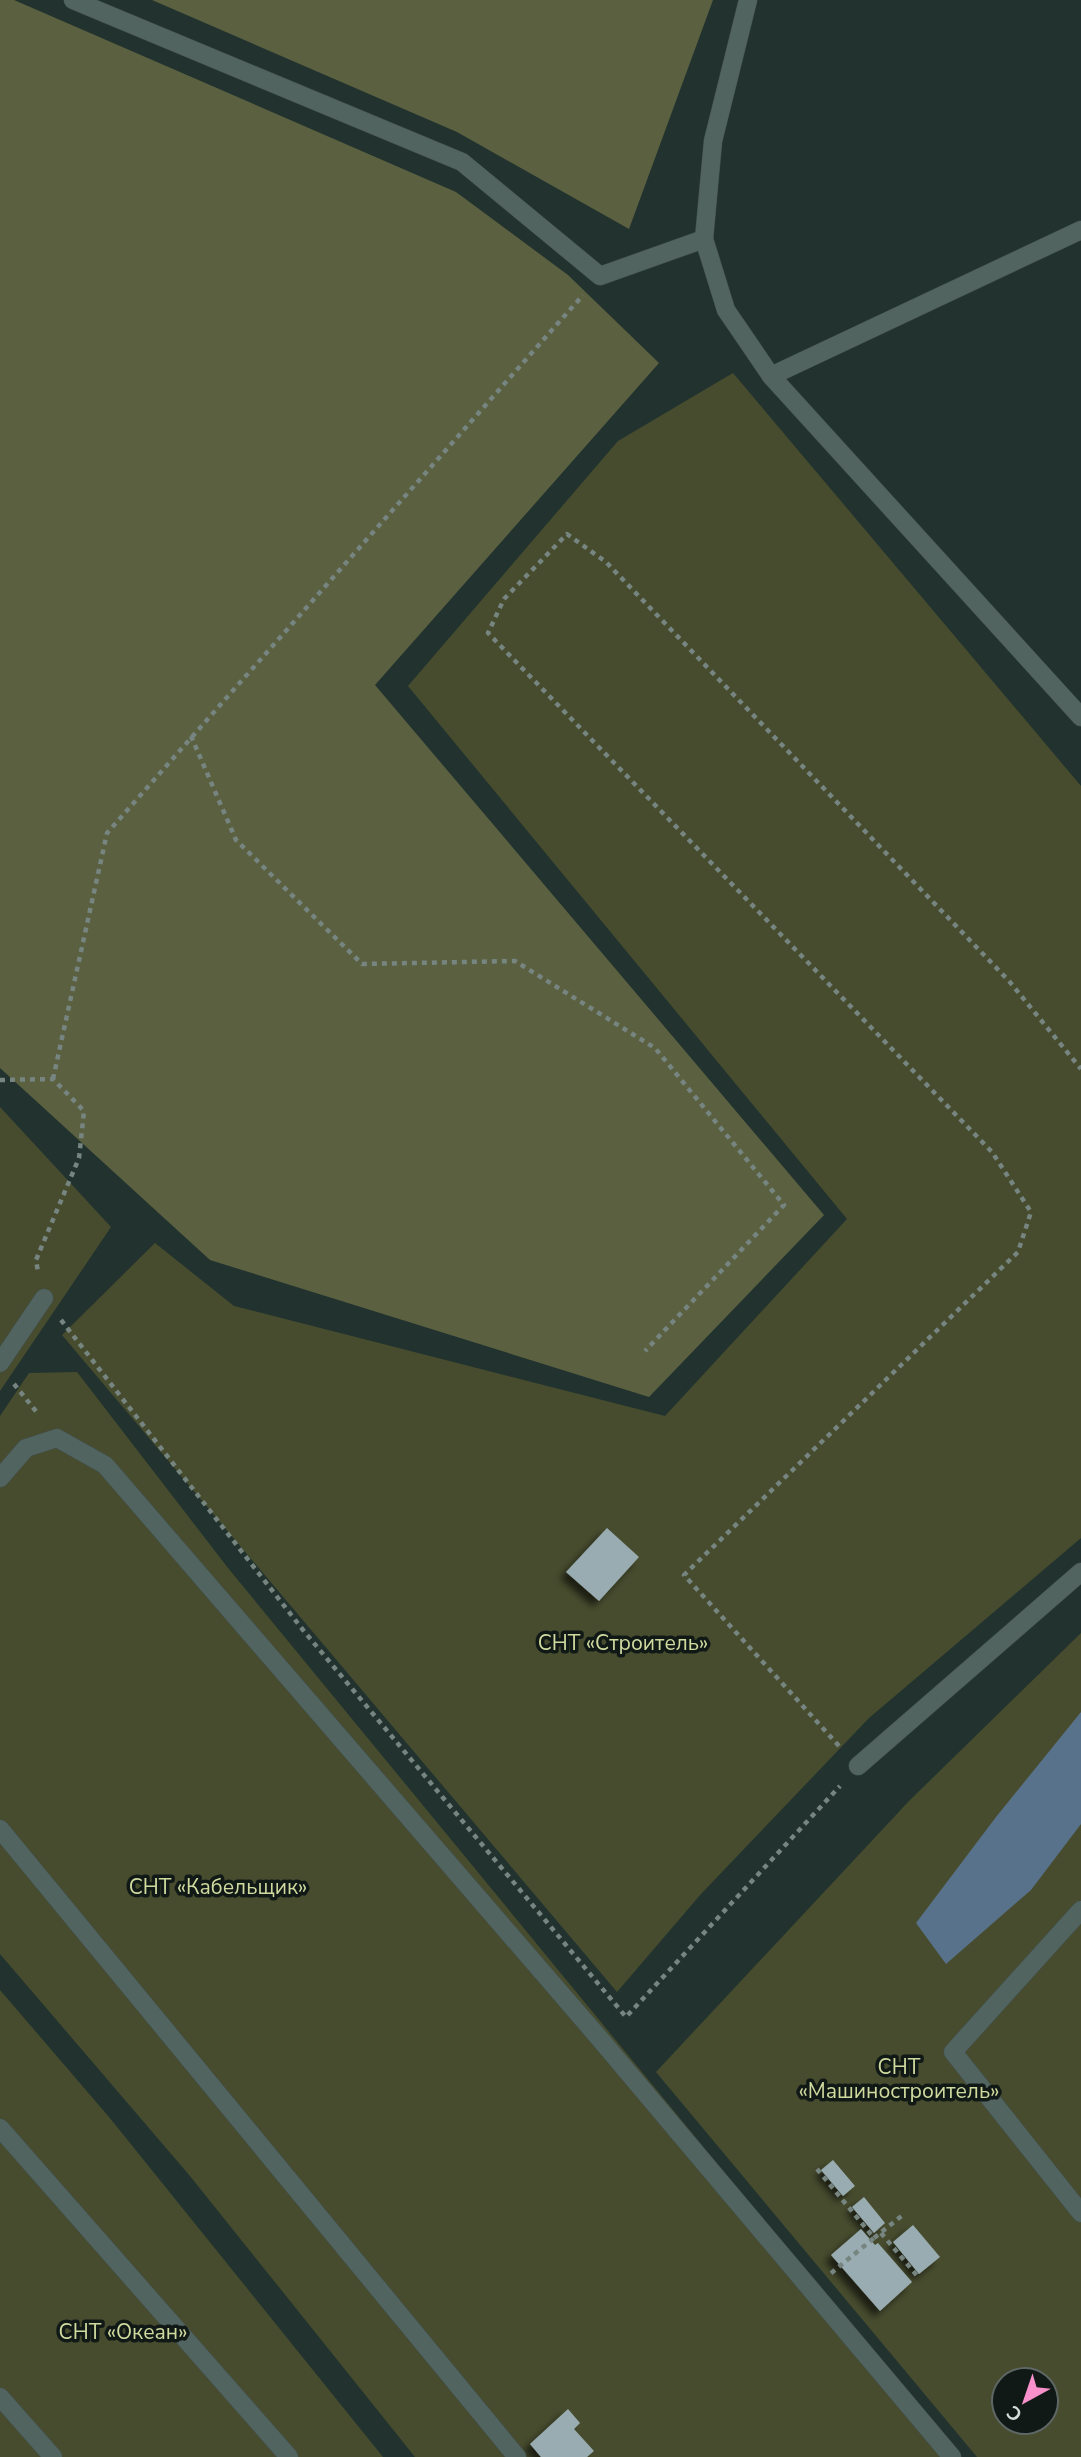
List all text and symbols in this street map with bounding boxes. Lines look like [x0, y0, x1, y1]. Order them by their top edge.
park label: СНТ «Строитель» [538, 1629, 708, 1657]
park label: СНТ «Кабельщик» [129, 1873, 307, 1901]
park label: СНТ «Машиностроитель» [799, 2053, 999, 2105]
park label: СНТ «Океан» [59, 2318, 187, 2346]
north arrow [990, 2366, 1060, 2436]
text: С [1001, 2399, 1028, 2427]

